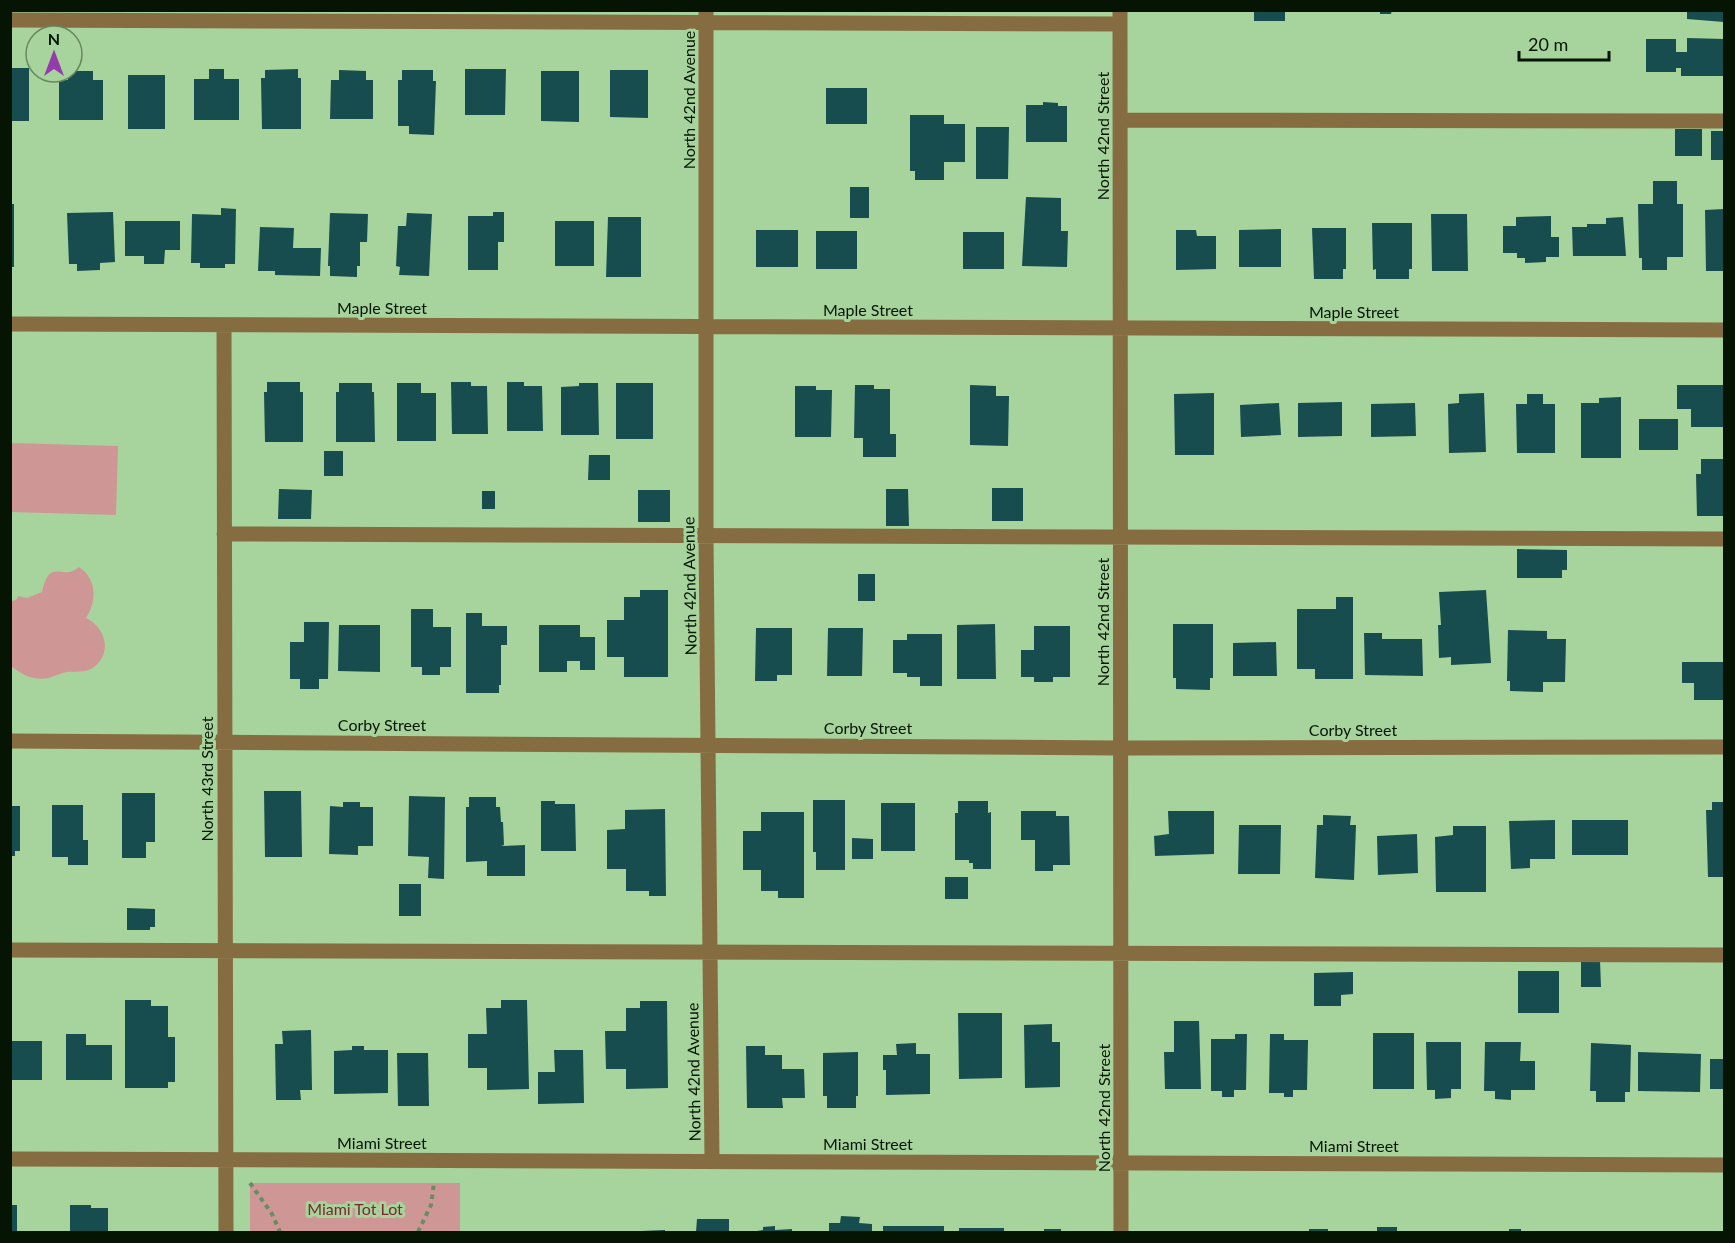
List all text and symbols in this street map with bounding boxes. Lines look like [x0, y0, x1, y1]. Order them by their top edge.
north arrow [24, 24, 84, 84]
scale bar [1519, 24, 1609, 62]
text: N [48, 29, 60, 48]
street label: North 42nd Avenue [679, 31, 698, 169]
text: 20 m [1528, 33, 1568, 55]
street label: North 42nd Street [1093, 72, 1112, 200]
street label: Maple Street [337, 298, 427, 317]
street label: Maple Street [823, 300, 913, 319]
street label: Maple Street [1309, 302, 1399, 321]
street label: North 42nd Avenue [678, 517, 700, 655]
street label: North 42nd Street [1093, 558, 1112, 686]
street label: Corby Street [338, 715, 426, 734]
street label: North 43rd Street [197, 716, 216, 841]
street label: Corby Street [824, 718, 912, 737]
street label: Corby Street [1309, 720, 1397, 739]
street label: North 42nd Avenue [682, 1003, 704, 1141]
street label: North 42nd Street [1094, 1044, 1113, 1172]
street label: Miami Street [337, 1133, 427, 1152]
street label: Miami Street [823, 1134, 913, 1153]
street label: Miami Street [1309, 1136, 1399, 1155]
park label: Miami Tot Lot [307, 1199, 403, 1218]

